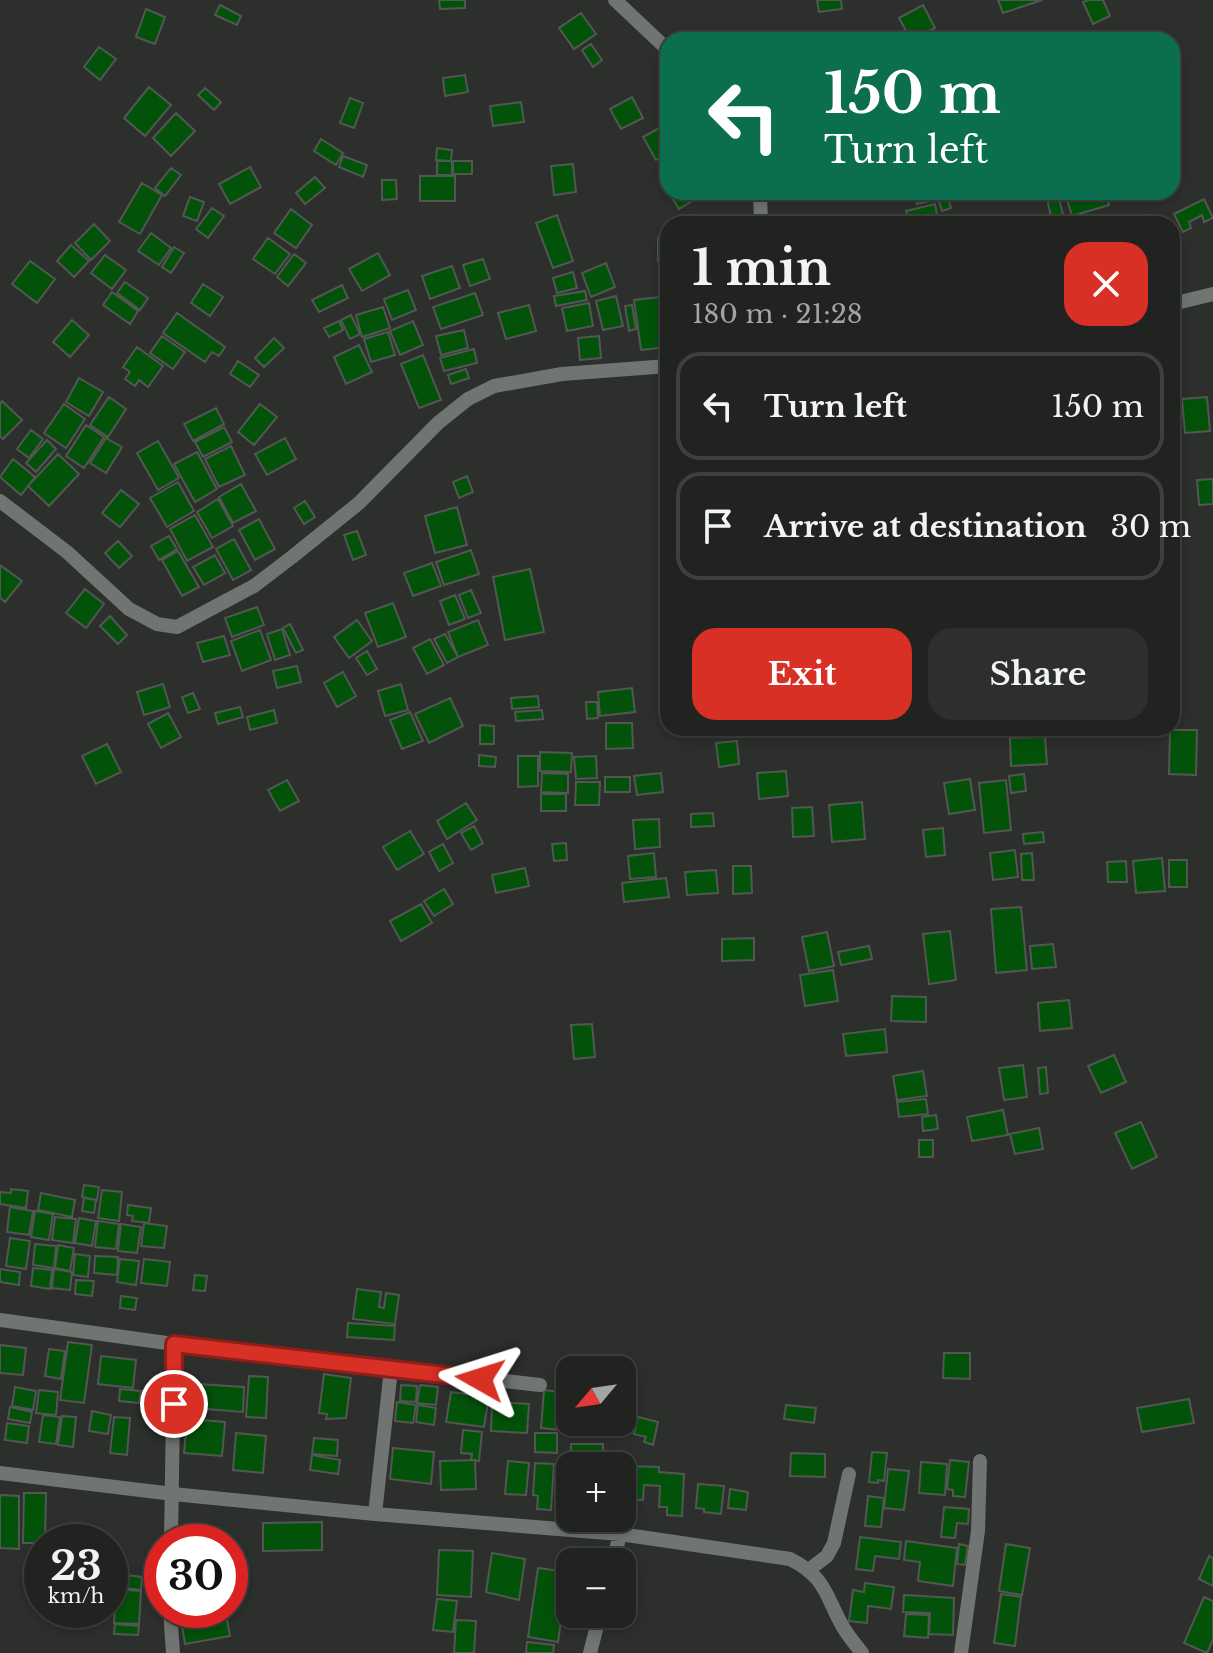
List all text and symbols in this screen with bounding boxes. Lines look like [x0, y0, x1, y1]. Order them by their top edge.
text: 150 m [824, 59, 1001, 128]
icon: left [692, 64, 796, 168]
text: Turn left [824, 128, 988, 173]
text: 1 min [692, 238, 831, 298]
button: close [1064, 242, 1148, 326]
text: 180 m · 21:28 [692, 298, 862, 330]
icon: left [696, 384, 740, 428]
text: Turn left [764, 388, 907, 425]
text: 150 m [1051, 388, 1144, 425]
icon: arrive [696, 504, 740, 548]
text: Arrive at destination [764, 508, 1087, 545]
text: 30 m [1111, 508, 1191, 545]
button: Exit [692, 628, 912, 720]
button: Share [928, 628, 1148, 720]
position arrow [438, 1337, 522, 1421]
north arrow [556, 1356, 636, 1436]
map controls [556, 1356, 636, 1628]
pin [140, 1370, 208, 1438]
icon: arrive [152, 1382, 196, 1426]
button: + [556, 1452, 636, 1532]
speed limit sign: 30 [144, 1524, 248, 1628]
text: 23 [50, 1541, 102, 1591]
button: − [556, 1548, 636, 1628]
text: km/h [48, 1584, 104, 1608]

